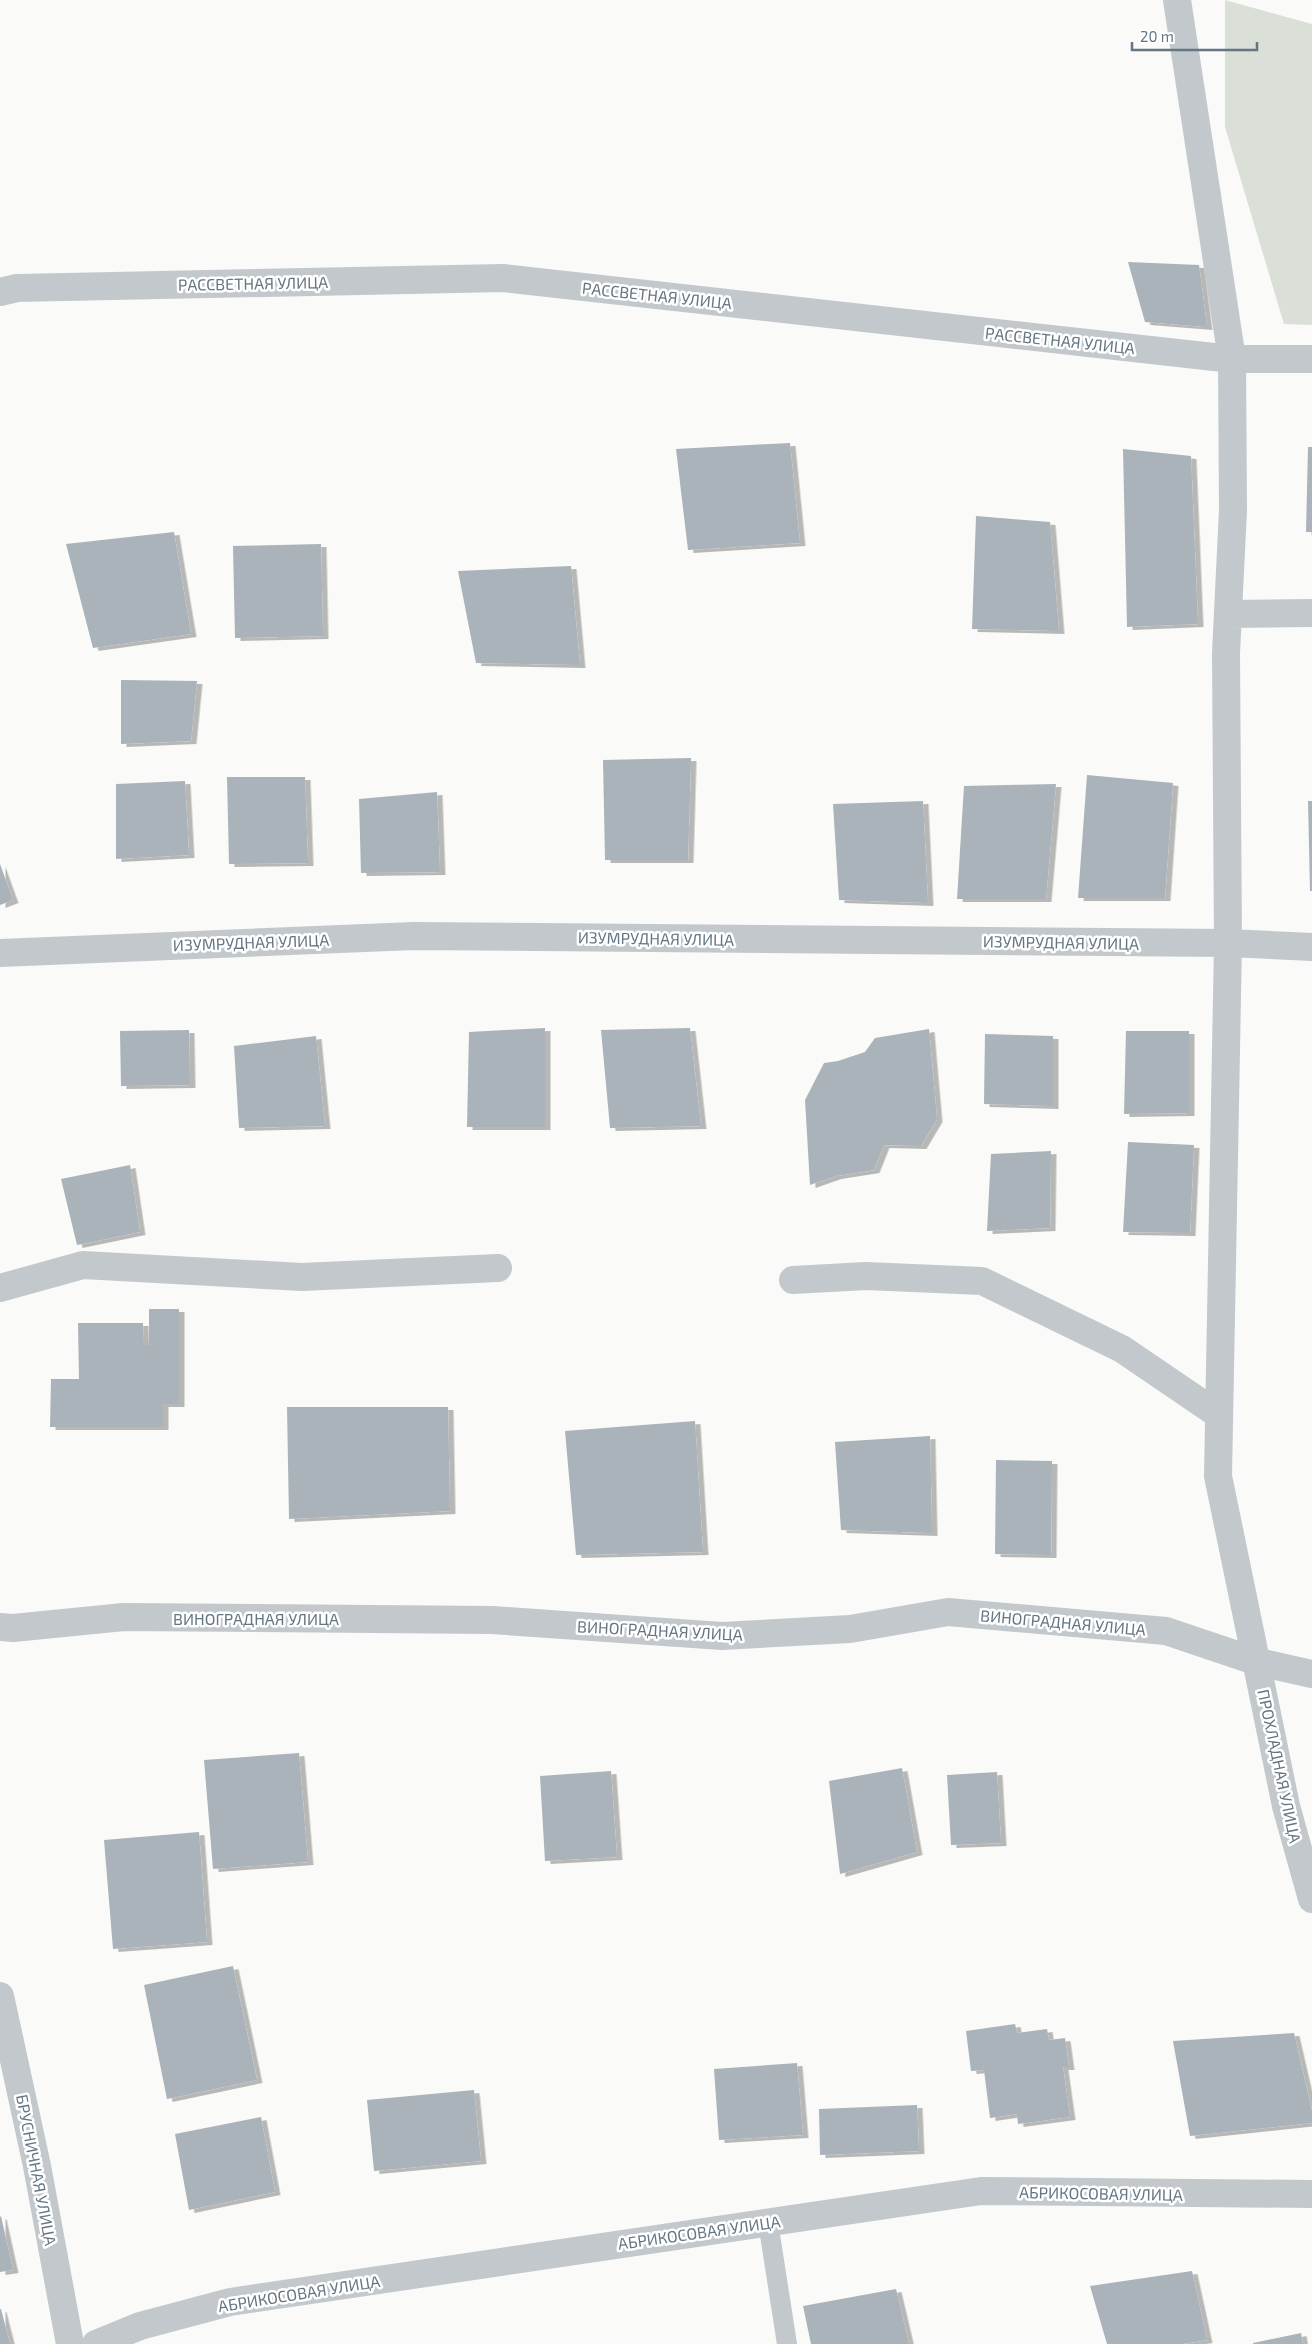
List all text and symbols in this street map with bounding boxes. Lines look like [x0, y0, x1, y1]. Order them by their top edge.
scale bar [1132, 20, 1257, 52]
text: 20 m [1140, 27, 1174, 45]
street label: РАССВЕТНАЯ УЛИЦА [178, 272, 328, 294]
street label: РАССВЕТНАЯ УЛИЦА [581, 278, 733, 312]
street label: РАССВЕТНАЯ УЛИЦА [984, 323, 1136, 357]
street label: ИЗУМРУДНАЯ УЛИЦА [578, 927, 734, 949]
street label: ИЗУМРУДНАЯ УЛИЦА [173, 930, 330, 954]
street label: ИЗУМРУДНАЯ УЛИЦА [983, 931, 1139, 953]
street label: ВИНОГРАДНАЯ УЛИЦА [980, 1605, 1147, 1639]
street label: ВИНОГРАДНАЯ УЛИЦА [173, 1609, 339, 1628]
street label: ВИНОГРАДНАЯ УЛИЦА [577, 1616, 743, 1644]
street label: ПРОХЛАДНАЯ УЛИЦА [1254, 1687, 1306, 1845]
street label: БРУСНИЧНАЯ УЛИЦА [13, 2093, 61, 2247]
street label: АБРИКОСОВАЯ УЛИЦА [1019, 2182, 1183, 2204]
street label: АБРИКОСОВАЯ УЛИЦА [617, 2211, 781, 2253]
street label: АБРИКОСОВАЯ УЛИЦА [217, 2271, 381, 2315]

